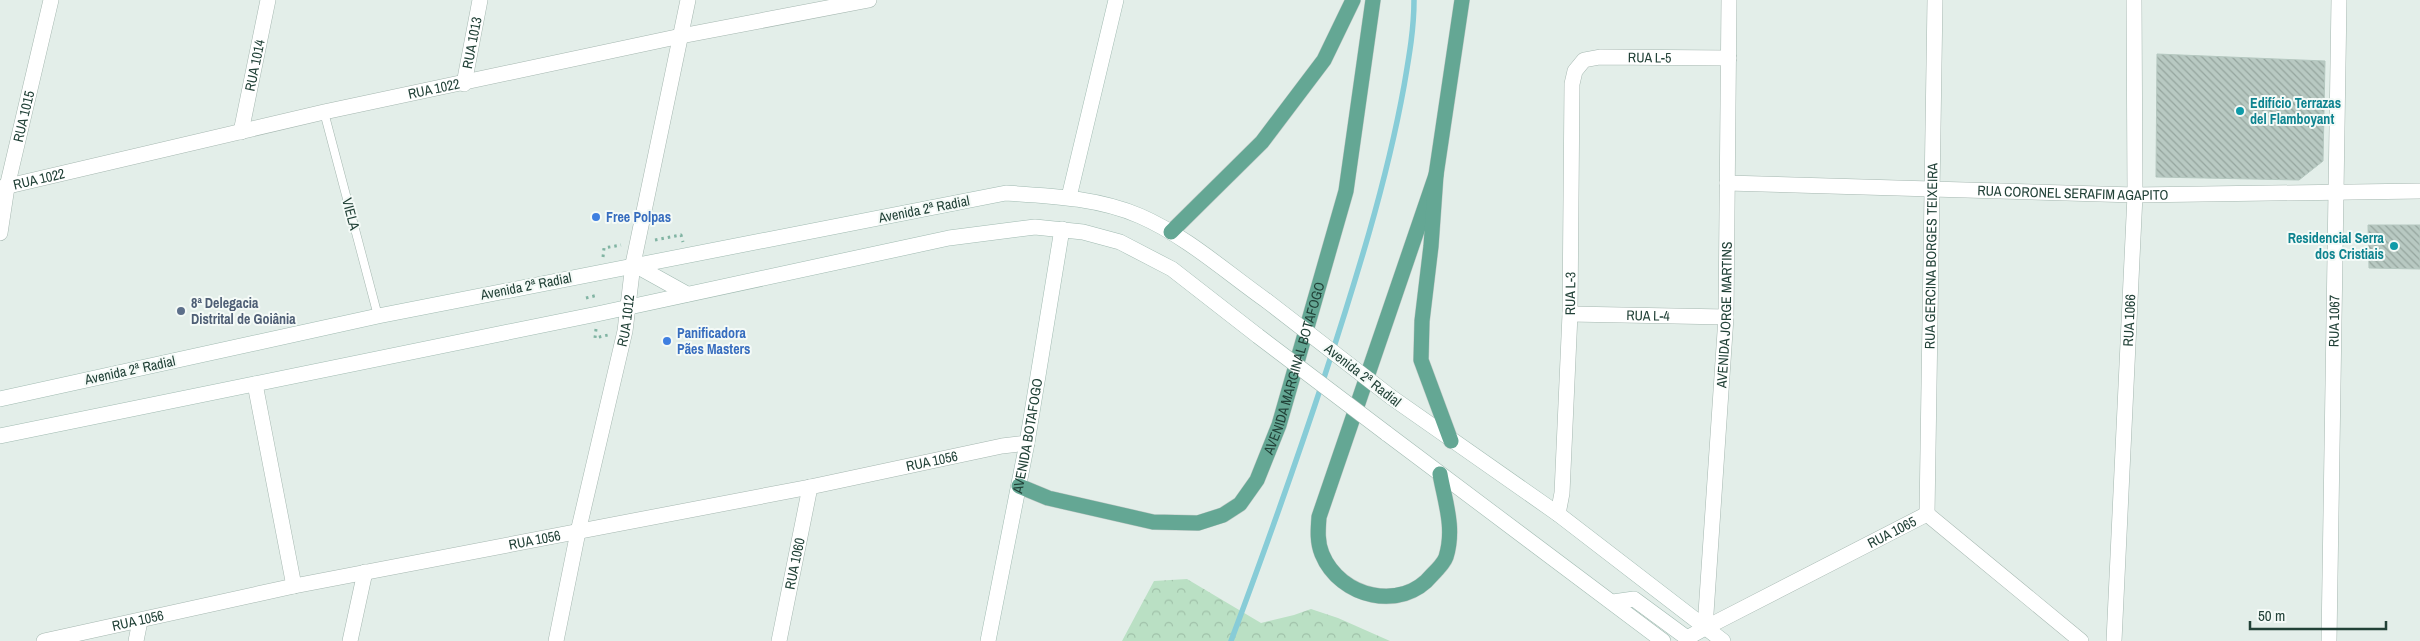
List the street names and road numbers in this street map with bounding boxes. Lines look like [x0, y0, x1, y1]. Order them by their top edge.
street label: RUA 1013 [458, 15, 486, 70]
street label: RUA 1014 [241, 37, 269, 93]
street label: RUA L-5 [1628, 48, 1671, 67]
street label: RUA 1022 [406, 74, 461, 103]
street label: RUA 1015 [9, 89, 38, 144]
street label: RUA GERCINA BORGES TEIXEIRA [1921, 162, 1941, 349]
street label: RUA 1022 [11, 164, 67, 194]
street label: RUA CORONEL SERAFIM AGAPITO [1977, 181, 2169, 204]
street label: Avenida 2ª Radial [876, 191, 971, 227]
street label: VIELA [338, 196, 364, 232]
street label: AVENIDA JORGE MARTINS [1712, 241, 1736, 389]
street label: Avenida 2ª Radial [478, 268, 573, 304]
street label: RUA L-3 [1561, 272, 1579, 315]
street label: AVENIDA MARGINAL BOTAFOGO [1259, 280, 1329, 458]
street label: RUA 1012 [613, 294, 638, 348]
street label: RUA 1066 [2119, 294, 2139, 347]
street label: RUA 1067 [2325, 295, 2343, 347]
street label: RUA L-4 [1626, 306, 1670, 325]
street label: Avenida 2ª Radial [1320, 339, 1405, 410]
street label: Avenida 2ª Radial [82, 352, 177, 389]
street label: AVENIDA BOTAFOGO [1008, 377, 1046, 496]
street label: RUA 1056 [904, 447, 959, 475]
street label: RUA 1065 [1864, 512, 1919, 552]
street label: RUA 1056 [507, 526, 562, 554]
street label: RUA 1060 [781, 536, 809, 591]
street label: RUA 1056 [110, 606, 165, 635]

